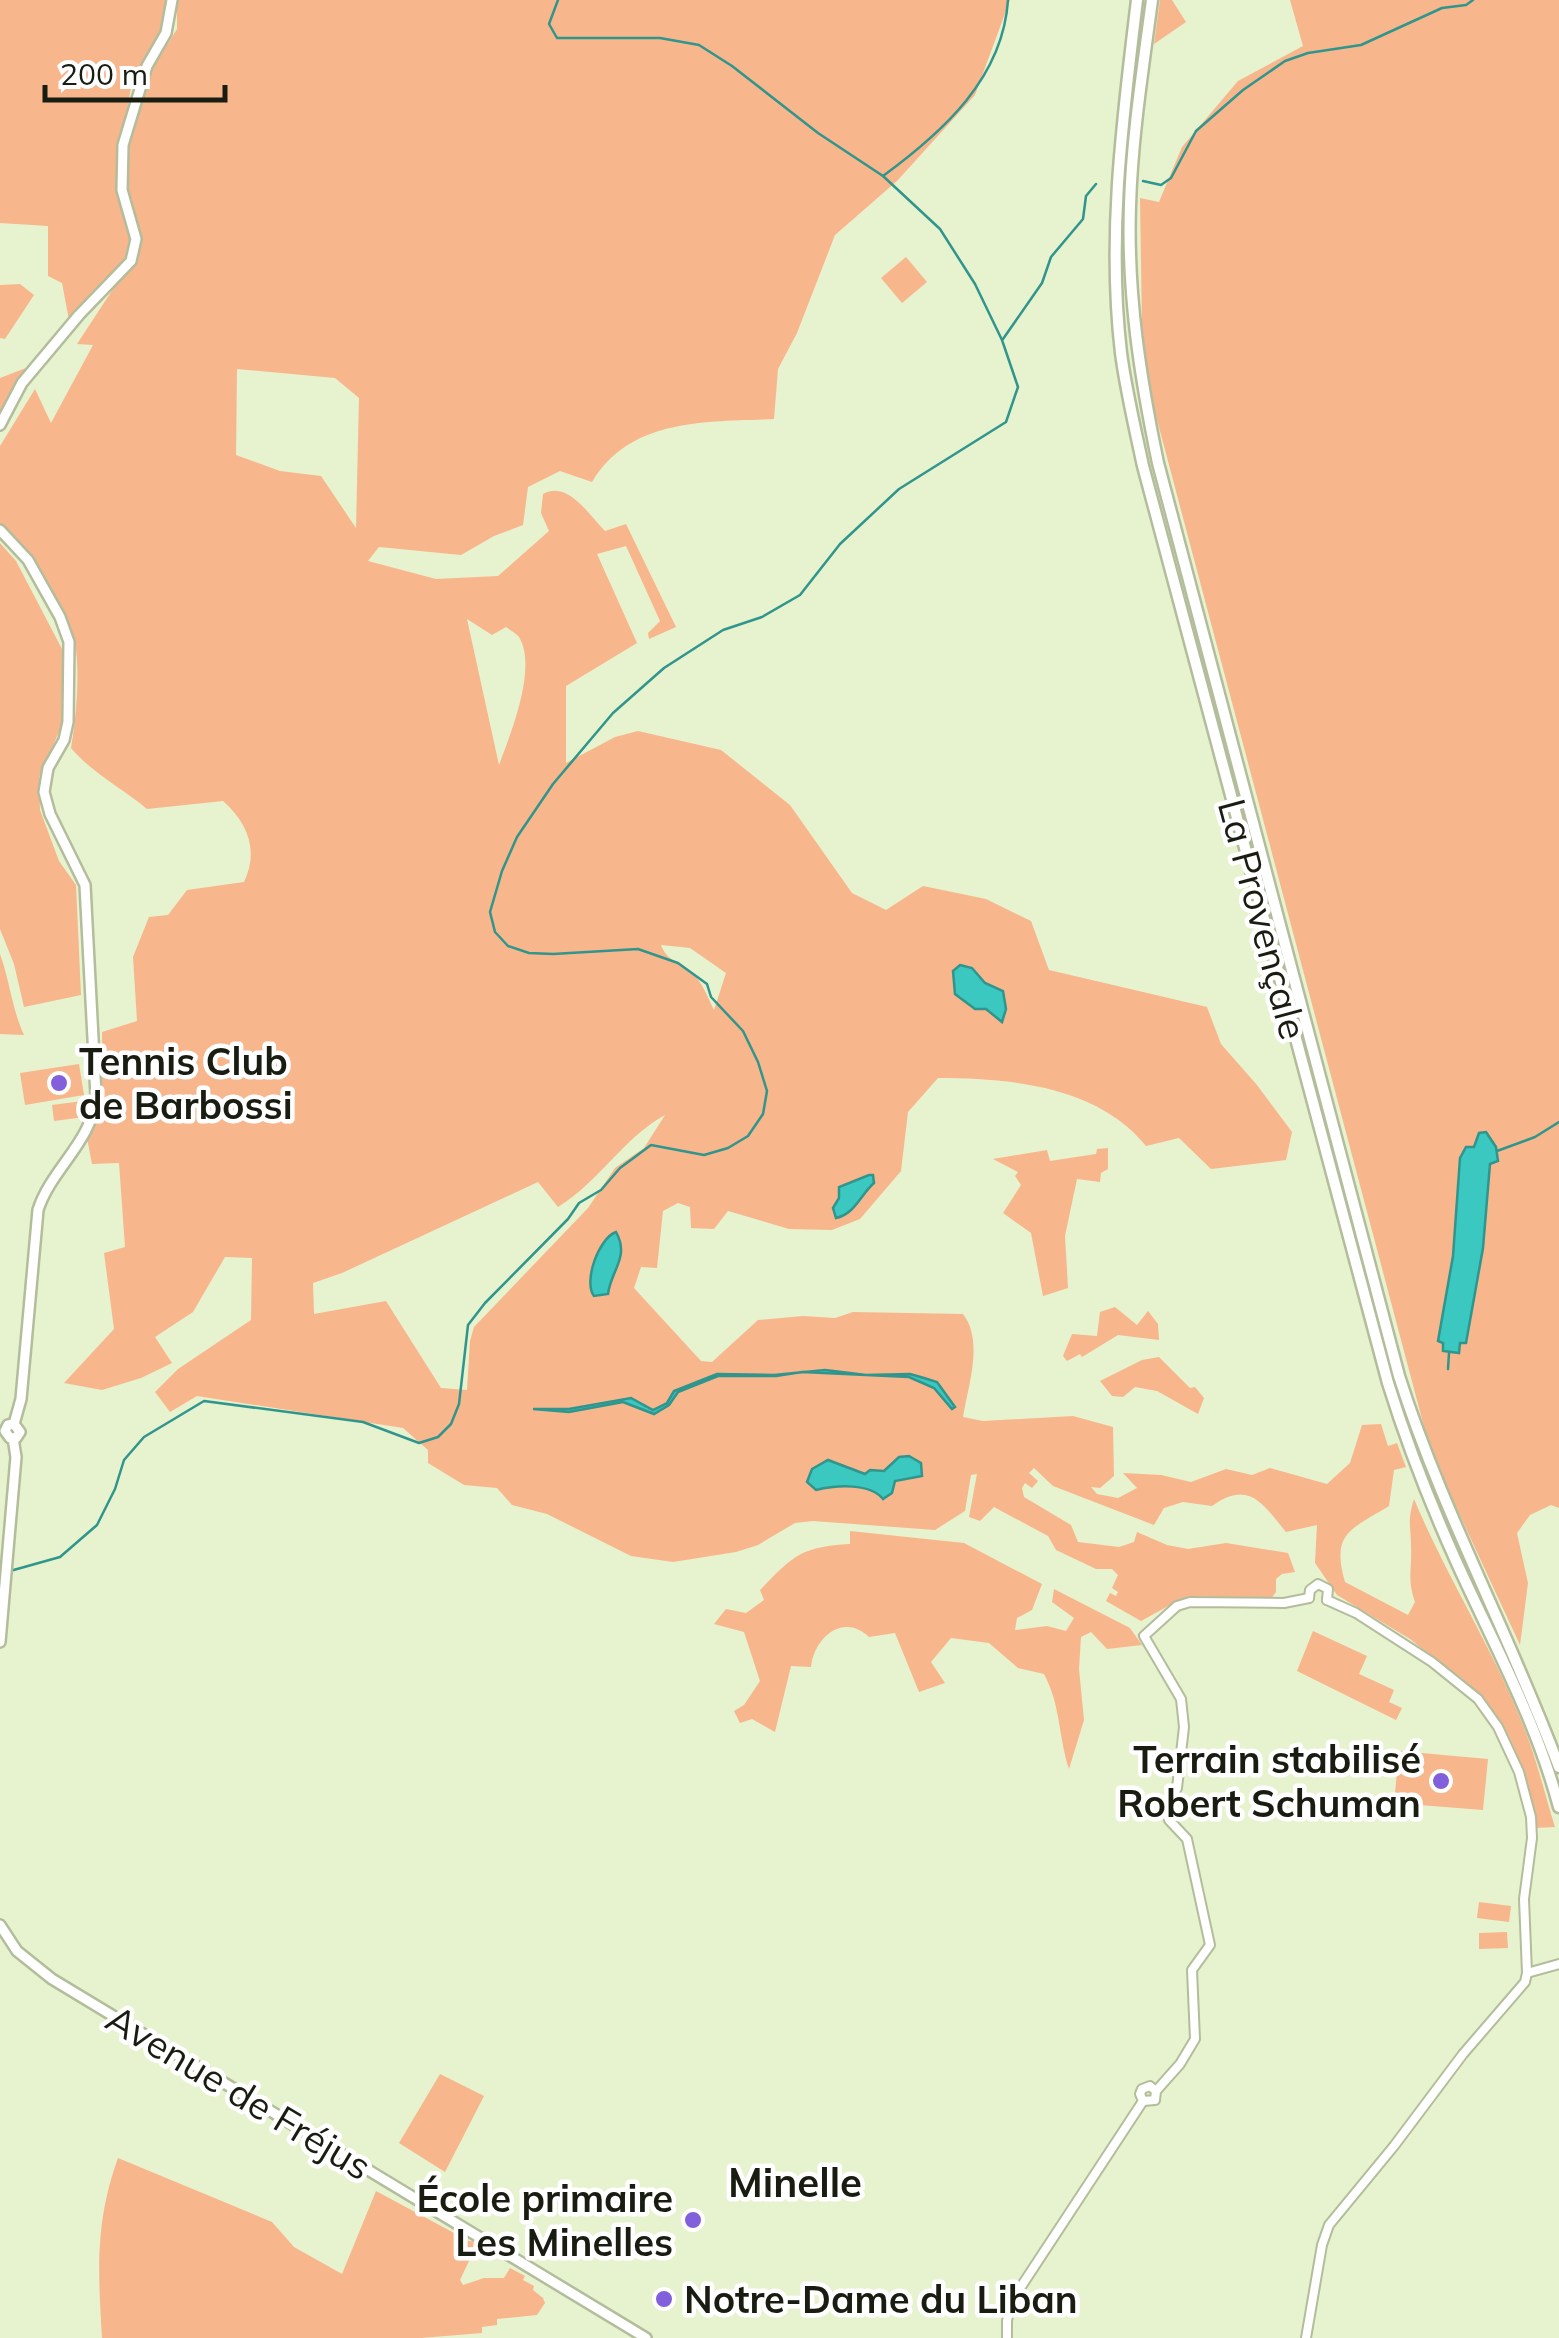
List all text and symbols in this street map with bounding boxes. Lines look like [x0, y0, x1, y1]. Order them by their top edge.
scale bar [45, 40, 225, 102]
text: 200 m [60, 55, 148, 93]
street label: La Provençale [1208, 794, 1318, 1044]
place label: Tennis Club de Barbossi [79, 1037, 293, 1129]
marker: Tennis Club de Barbossi [48, 1072, 70, 1094]
place label: Terrain stabilisé Robert Schuman [1117, 1735, 1421, 1827]
marker: Terrain stabilisé Robert Schuman [1430, 1770, 1452, 1792]
street label: Avenue de Fréjus [98, 1994, 380, 2190]
district label: Minelle [728, 2157, 862, 2207]
place label: École primaire Les Minelles [417, 2174, 673, 2266]
marker: École primaire Les Minelles [682, 2209, 704, 2231]
place label: Notre-Dame du Liban [684, 2275, 1078, 2323]
marker: Notre-Dame du Liban [653, 2288, 675, 2310]

